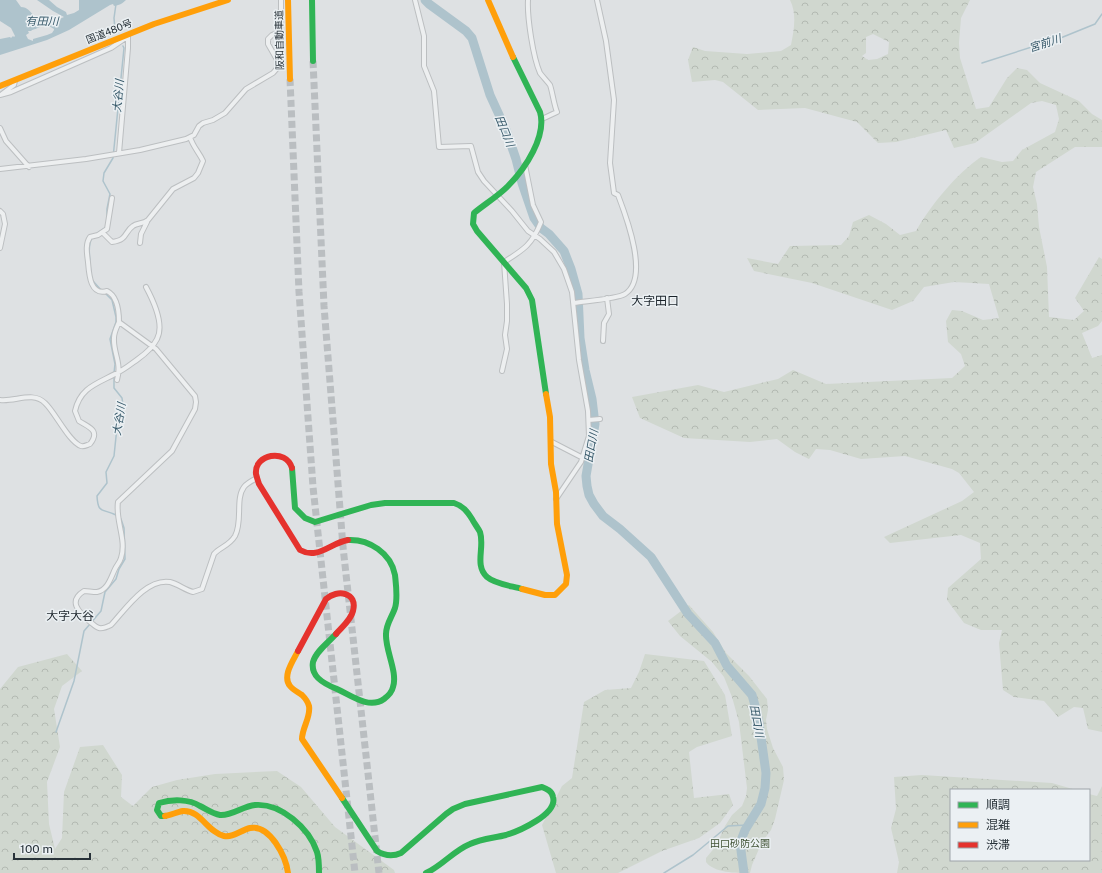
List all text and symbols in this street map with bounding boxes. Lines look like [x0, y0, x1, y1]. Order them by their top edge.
street label: 阪和自動車道 [272, 10, 286, 70]
water label: 有田川 [25, 15, 60, 27]
street label: 国道480号 [84, 16, 134, 46]
water label: 宮前川 [1027, 32, 1063, 54]
water label: 大谷川 [111, 78, 126, 113]
water label: 田口川 [493, 113, 517, 149]
district label: 大字田口 [631, 294, 679, 308]
water label: 大谷川 [110, 401, 128, 436]
water label: 田口川 [582, 428, 600, 463]
district label: 大字大谷 [46, 609, 94, 623]
water label: 田口川 [748, 704, 766, 739]
legend [950, 789, 1090, 861]
text: 順調 [986, 798, 1010, 812]
text: 混雑 [986, 818, 1010, 832]
scale bar [14, 835, 90, 861]
park label: 田口砂防公園 [710, 837, 770, 849]
text: 渋滞 [986, 838, 1010, 852]
text: 100 m [20, 842, 53, 856]

